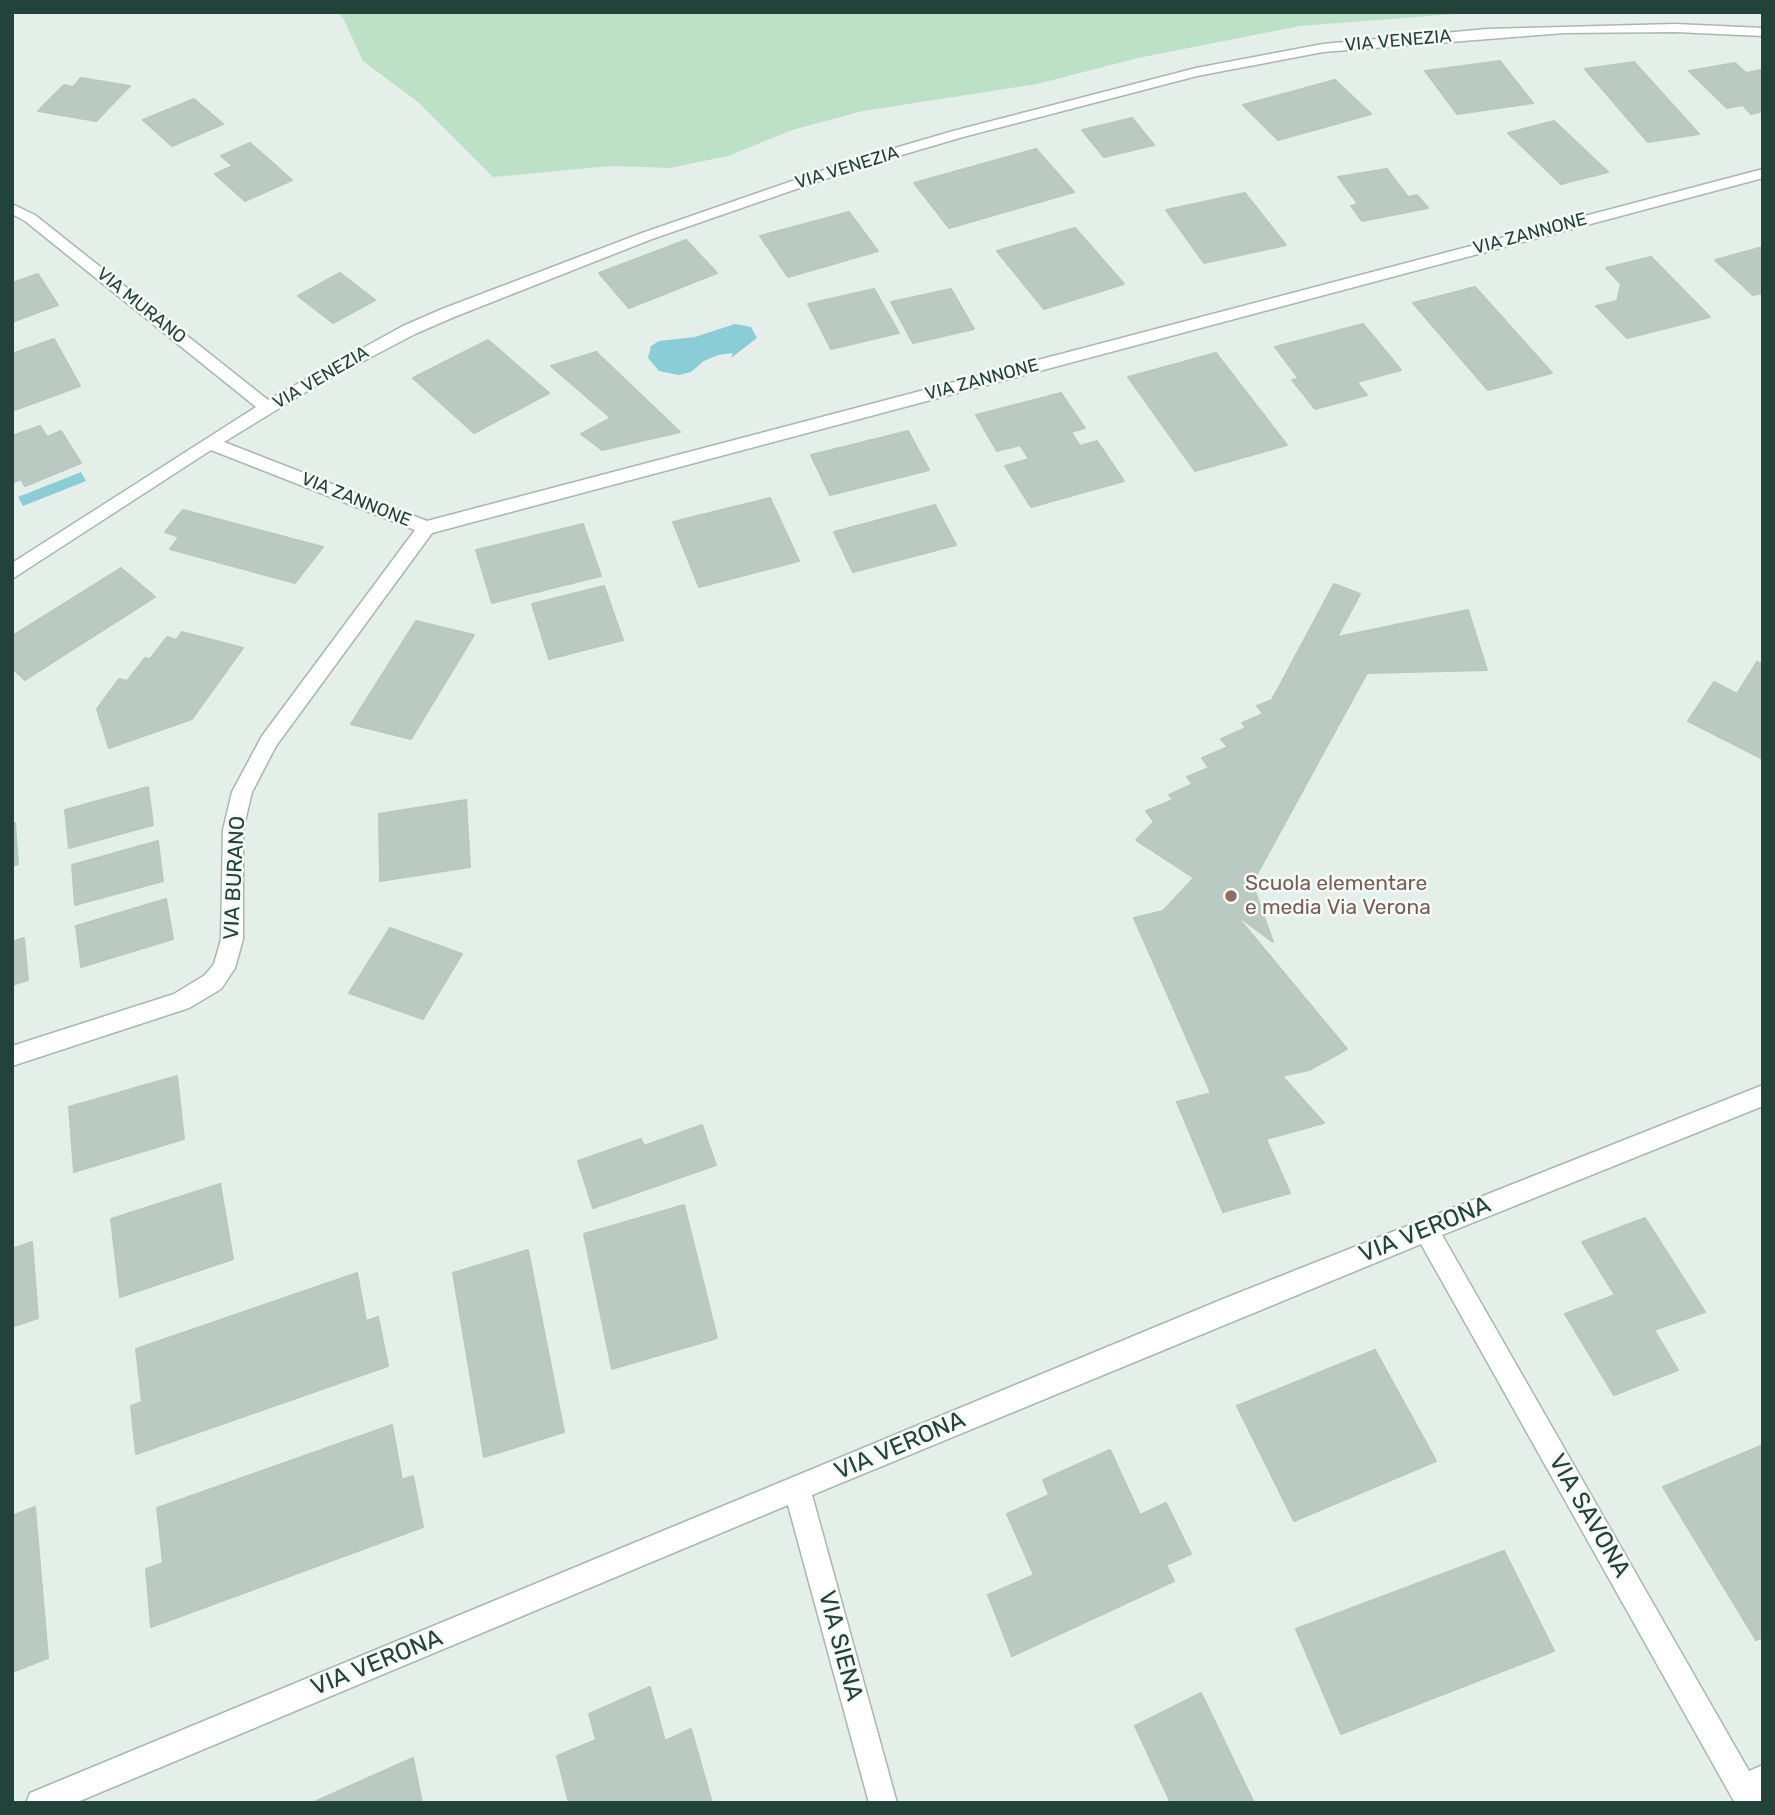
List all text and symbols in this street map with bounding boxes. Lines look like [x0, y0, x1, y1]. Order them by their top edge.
street label: VIA VENEZIA [1344, 26, 1452, 56]
street label: VIA VENEZIA [793, 142, 901, 194]
street label: VIA ZANNONE [1471, 208, 1589, 260]
street label: VIA MURANO [92, 263, 190, 349]
street label: VIA VENEZIA [269, 342, 373, 414]
street label: VIA ZANNONE [923, 354, 1041, 406]
street label: VIA ZANNONE [298, 468, 414, 532]
street label: VIA BURANO [219, 815, 251, 941]
place label: Scuola elementare e media Via Verona [1245, 871, 1431, 921]
marker: Scuola elementare e media Via Verona [1223, 888, 1239, 904]
street label: VIA VERONA [1355, 1191, 1495, 1269]
street label: VIA VERONA [830, 1406, 970, 1486]
street label: VIA SAVONA [1542, 1449, 1636, 1583]
street label: VIA SIENA [811, 1588, 869, 1704]
street label: VIA VERONA [307, 1624, 447, 1702]

